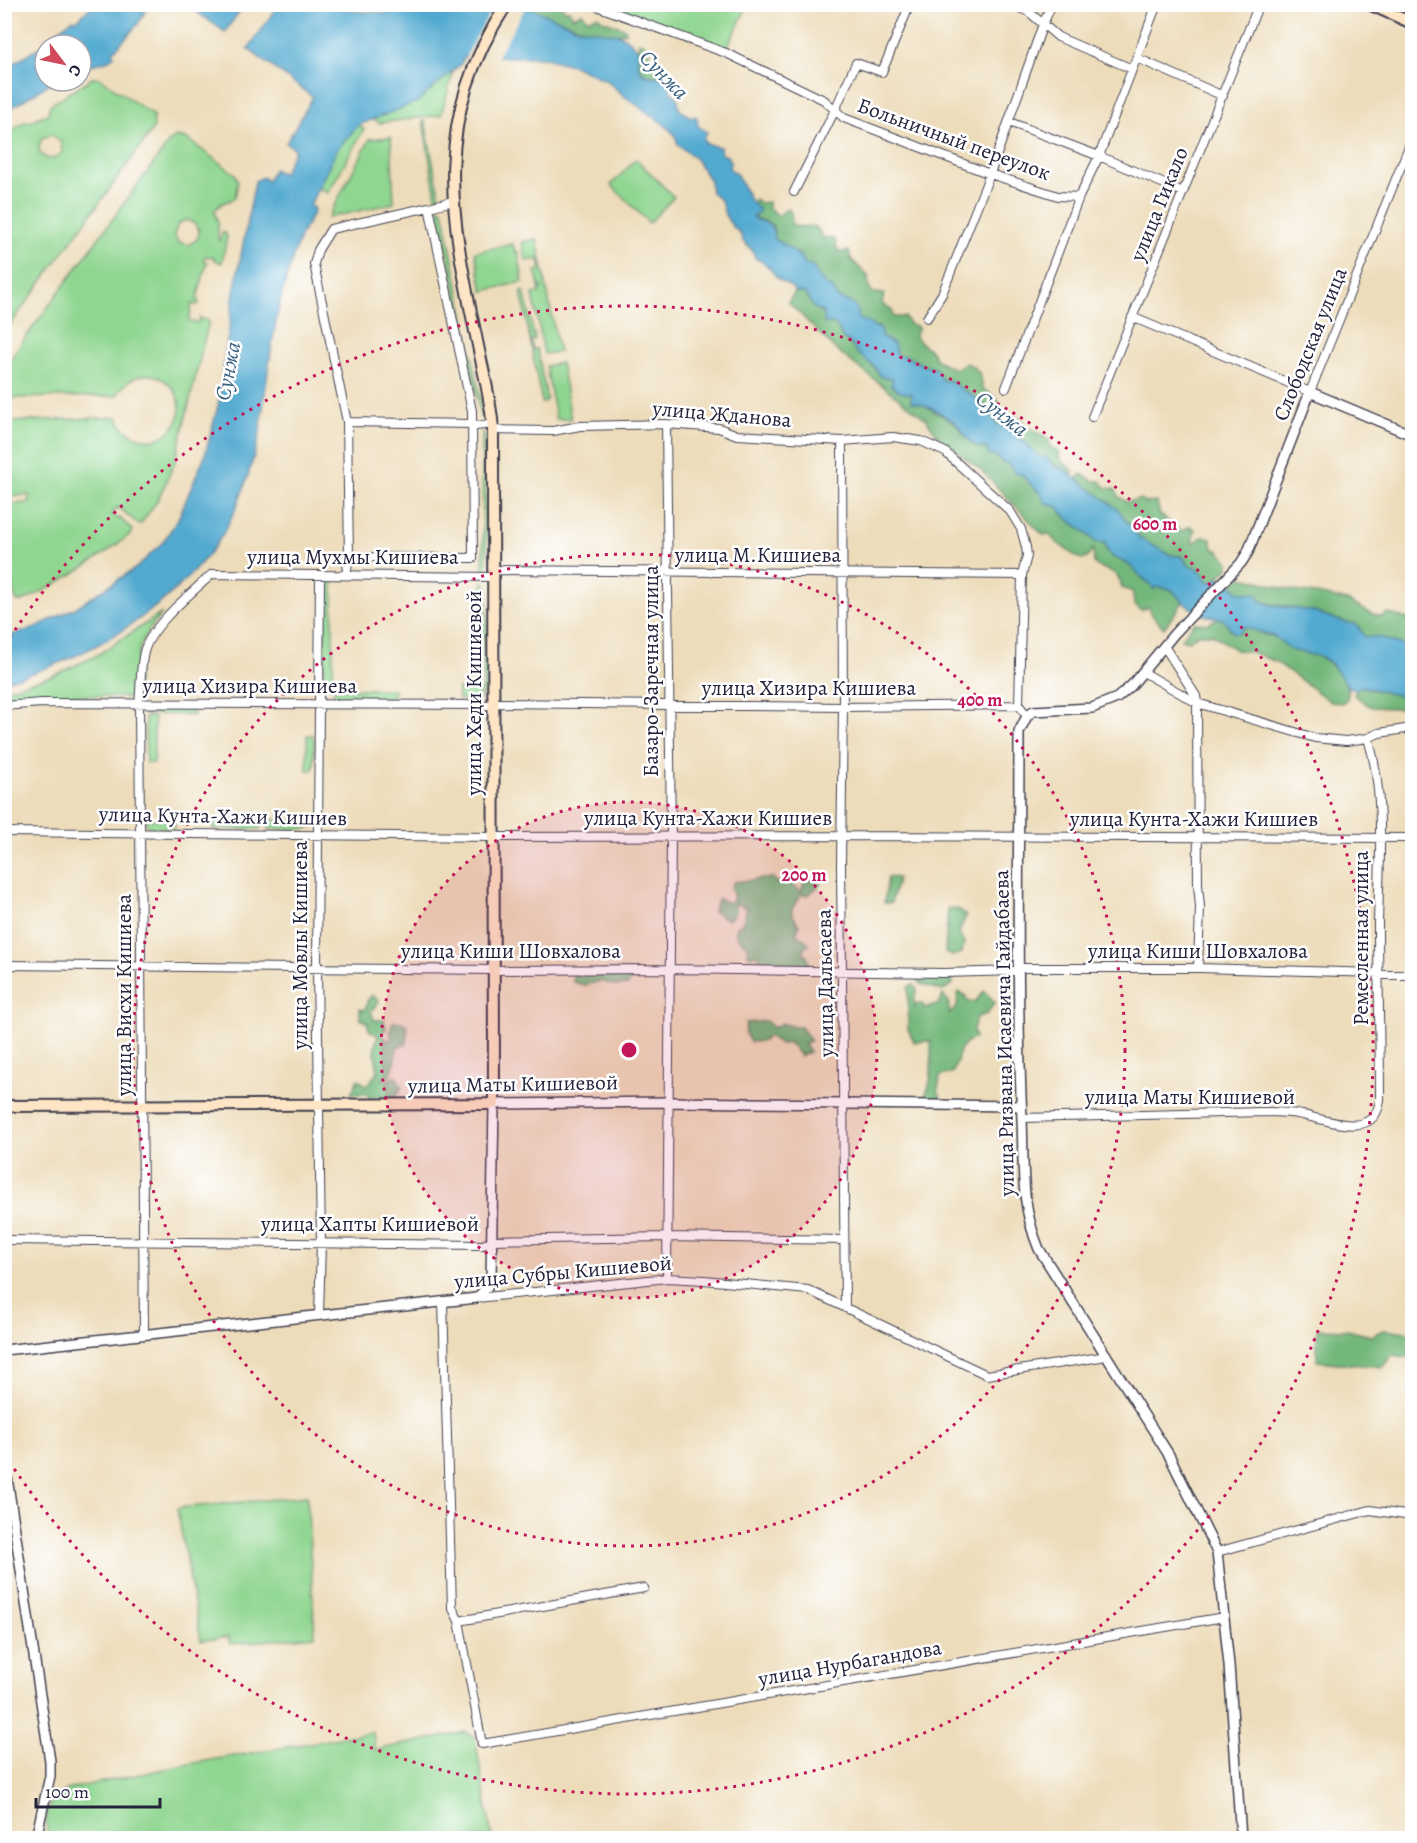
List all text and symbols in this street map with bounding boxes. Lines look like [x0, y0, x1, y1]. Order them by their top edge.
north arrow [33, 33, 93, 93]
water label: Сунжа [633, 43, 695, 107]
text: С [63, 60, 87, 81]
street label: Больничный переулок [854, 91, 1055, 187]
street label: улица Гикало [1123, 143, 1195, 266]
street label: Слободская улица [1266, 263, 1354, 425]
water label: Сунжа [208, 339, 248, 403]
water label: Сунжа [969, 384, 1035, 444]
street label: улица Жданова [650, 394, 793, 434]
text: 600 m [1133, 512, 1177, 536]
street label: улица М.Кишиева [674, 541, 842, 569]
street label: улица Мухмы Кишиева [246, 543, 459, 571]
street label: Базаро-Заречная улица [637, 565, 665, 777]
street label: улица Хеди Кишиевой [460, 591, 488, 796]
street label: улица Хизира Кишиева [142, 672, 358, 700]
street label: улица Хизира Кишиева [701, 674, 917, 702]
text: 400 m [958, 688, 1002, 712]
street label: улица Кунта-Хажи Кишиев [98, 800, 347, 832]
street label: улица Кунта-Хажи Кишиев [583, 804, 832, 832]
street label: улица Кунта-Хажи Кишиев [1069, 805, 1318, 833]
street label: улица Мовлы Кишиева [286, 840, 314, 1050]
street label: Ремесленная улица [1347, 850, 1375, 1026]
text: 200 m [781, 863, 827, 887]
street label: улица Ризвана Исаевича Гайдабаева [987, 869, 1021, 1198]
street label: улица Висхи Кишиева [110, 894, 138, 1097]
street label: улица Дальсаева [810, 908, 840, 1058]
street label: улица Киши Шовхалова [400, 937, 621, 965]
street label: улица Киши Шовхалова [1087, 937, 1308, 965]
centre of rings [619, 1040, 639, 1060]
street label: улица Маты Кишиевой [407, 1068, 618, 1100]
street label: улица Маты Кишиевой [1084, 1083, 1295, 1111]
street label: улица Хапты Кишиевой [260, 1210, 479, 1238]
street label: улица Субры Кишиевой [452, 1249, 673, 1296]
street label: улица Нурбагандова [755, 1633, 944, 1693]
scale bar [36, 1771, 160, 1809]
text: 100 m [45, 1780, 89, 1804]

